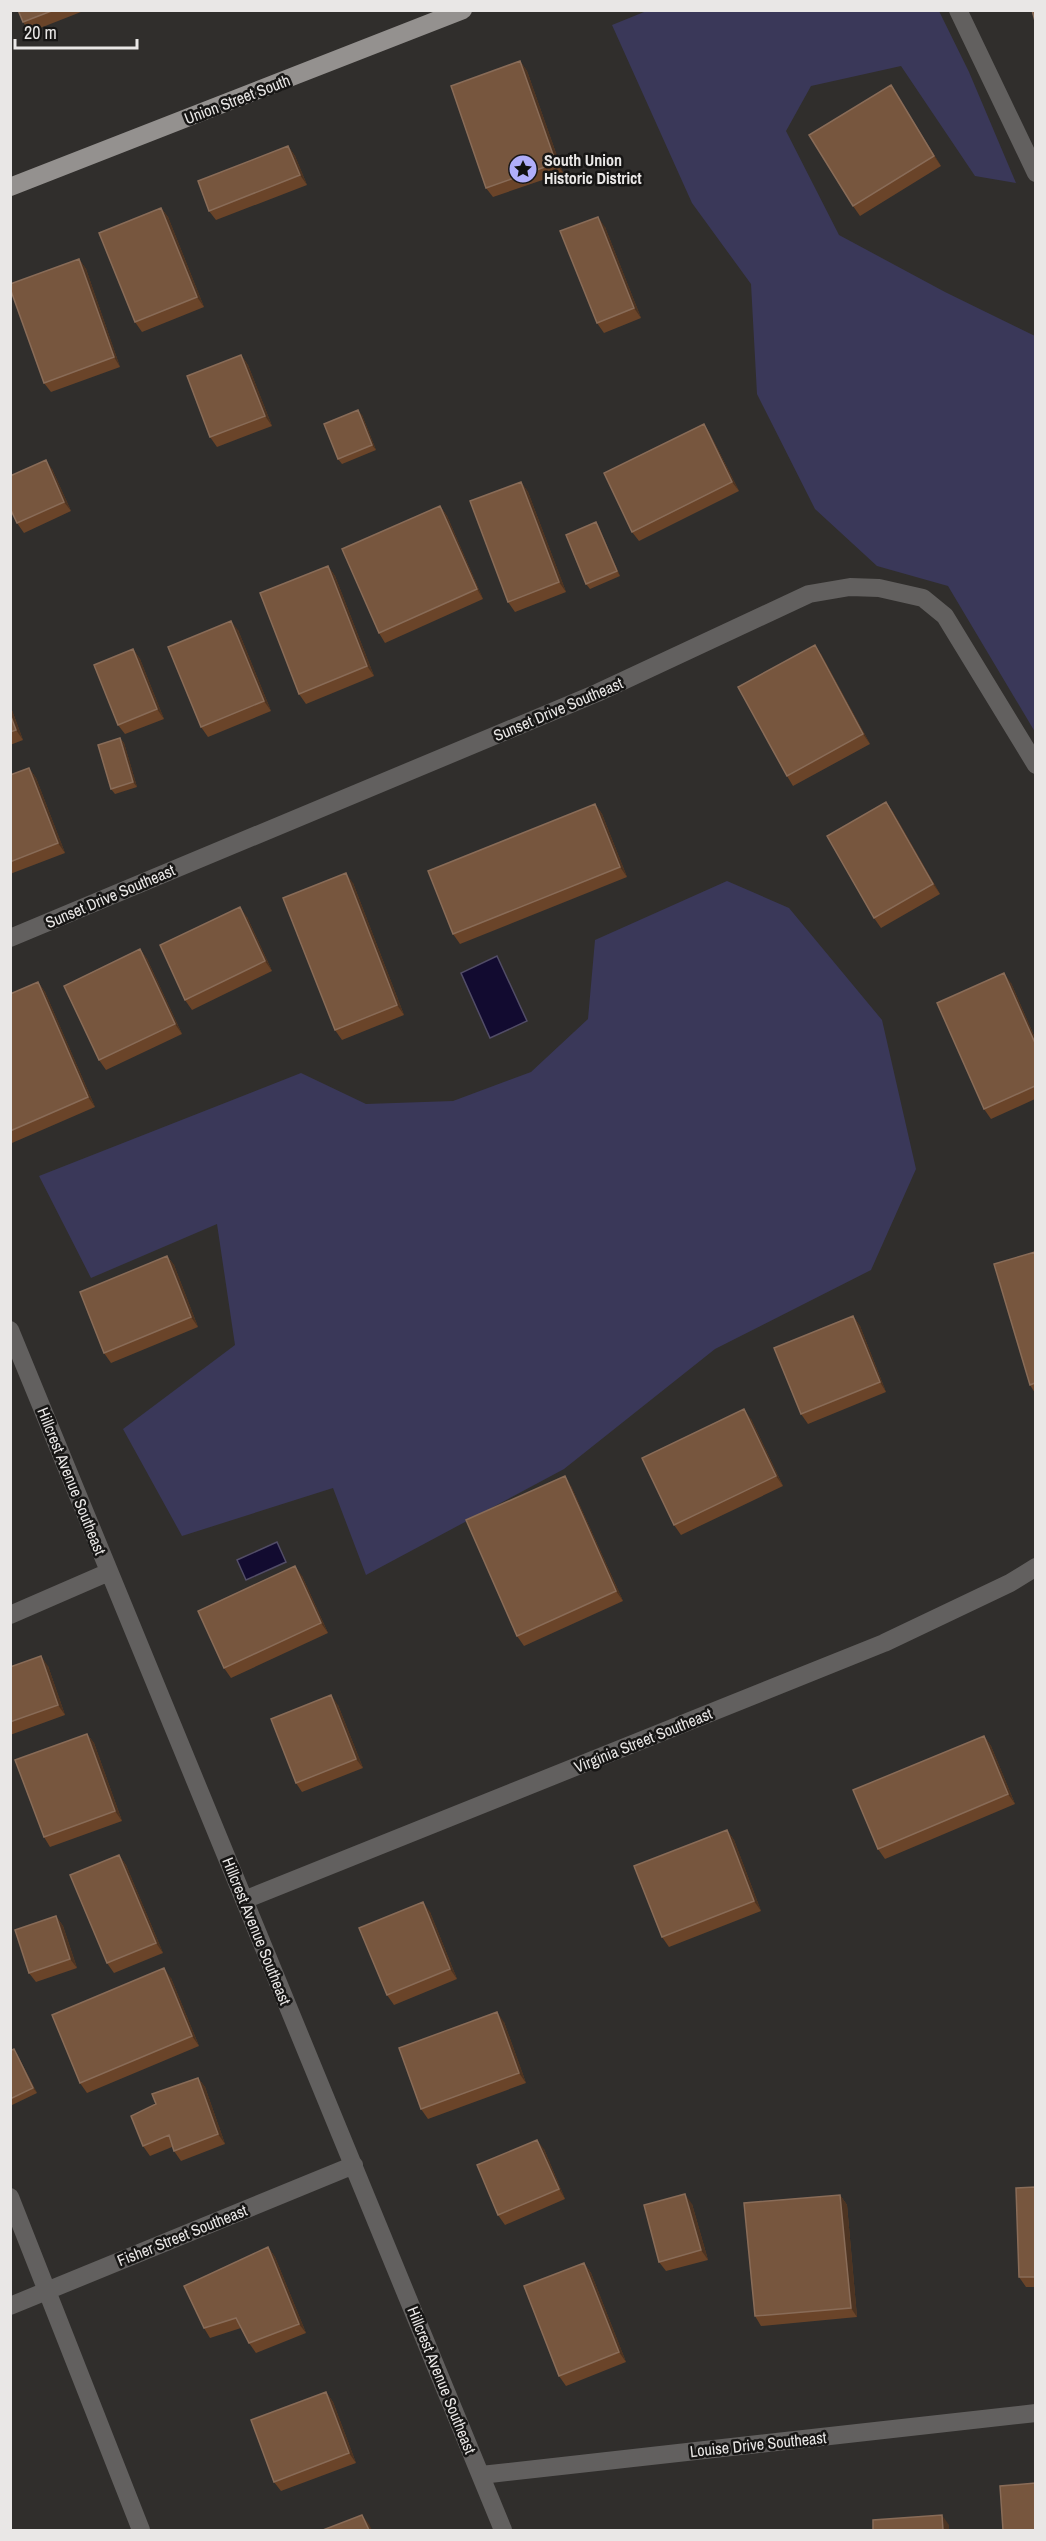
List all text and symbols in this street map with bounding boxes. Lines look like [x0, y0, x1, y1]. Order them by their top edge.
scale bar [15, 12, 136, 50]
text: 20 m [24, 20, 57, 45]
street label: Union Street South [181, 69, 293, 129]
place label: South Union Historic District [544, 149, 642, 189]
place icon: South Union Historic District [507, 153, 539, 185]
street label: Sunset Drive Southeast [490, 672, 626, 746]
street label: Sunset Drive Southeast [42, 859, 178, 933]
street label: Hillcrest Avenue Southeast [32, 1404, 112, 1558]
street label: Virginia Street Southeast [571, 1702, 716, 1778]
street label: Hillcrest Avenue Southeast [217, 1854, 297, 2008]
street label: Fisher Street Southeast [114, 2199, 251, 2271]
street label: Hillcrest Avenue Southeast [402, 2303, 482, 2457]
street label: Louise Drive Southeast [689, 2426, 828, 2462]

